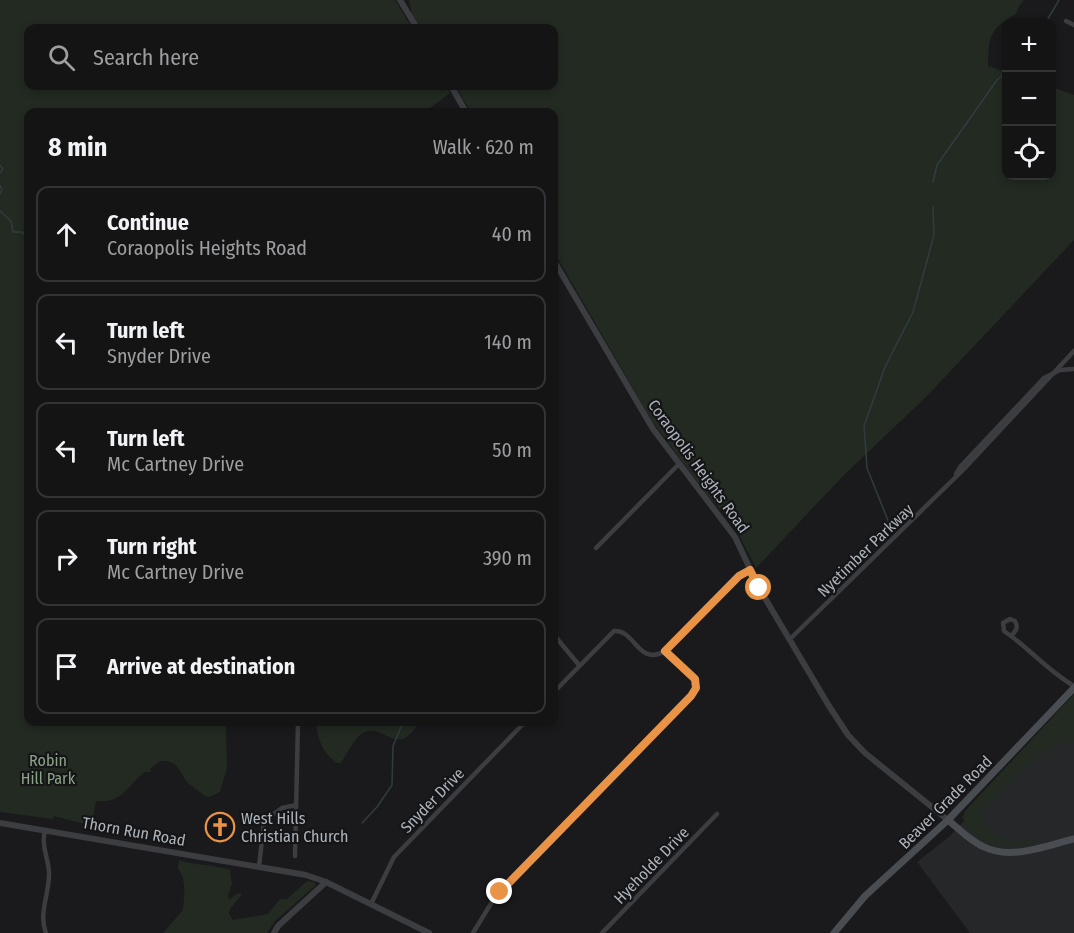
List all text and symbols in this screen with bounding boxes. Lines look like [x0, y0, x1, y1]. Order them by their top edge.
map controls [1002, 18, 1056, 180]
button: + [1002, 18, 1056, 72]
search box [24, 24, 558, 90]
icon: search [45, 41, 78, 74]
text: Search here [93, 44, 199, 71]
button: − [1002, 72, 1056, 126]
button: locate [1002, 126, 1056, 180]
text: 8 min [48, 132, 107, 163]
text: Walk · 620 m [433, 135, 534, 159]
text: Continue [107, 209, 189, 236]
icon: ahead [50, 218, 83, 251]
text: 40 m [492, 222, 532, 246]
text: Coraopolis Heights Road [107, 236, 307, 260]
text: Turn left [107, 317, 185, 344]
icon: left [50, 326, 83, 359]
text: 140 m [484, 330, 532, 354]
text: Snyder Drive [107, 344, 211, 368]
street label: Coraopolis Heights Road [644, 396, 753, 537]
text: Turn left [107, 425, 185, 452]
icon: left [50, 434, 83, 467]
text: 50 m [492, 438, 532, 462]
text: Mc Cartney Drive [107, 452, 244, 476]
street label: Nyetimber Parkway [814, 499, 918, 601]
text: Turn right [107, 533, 196, 560]
icon: right [50, 542, 83, 575]
text: 390 m [483, 546, 532, 570]
text: Mc Cartney Drive [107, 560, 244, 584]
route start [745, 574, 771, 600]
icon: arrive [50, 650, 83, 683]
text: Arrive at destination [107, 653, 295, 680]
park label: Robin Hill Park [21, 751, 76, 788]
street label: Beaver Grade Road [895, 752, 996, 853]
street label: Snyder Drive [397, 764, 468, 837]
place label: West Hills Christian Church [241, 809, 348, 846]
church icon: West Hills Christian Church [204, 811, 236, 843]
street label: Thorn Run Road [81, 813, 187, 850]
street label: Hyeholde Drive [610, 823, 693, 908]
route end [486, 878, 512, 904]

